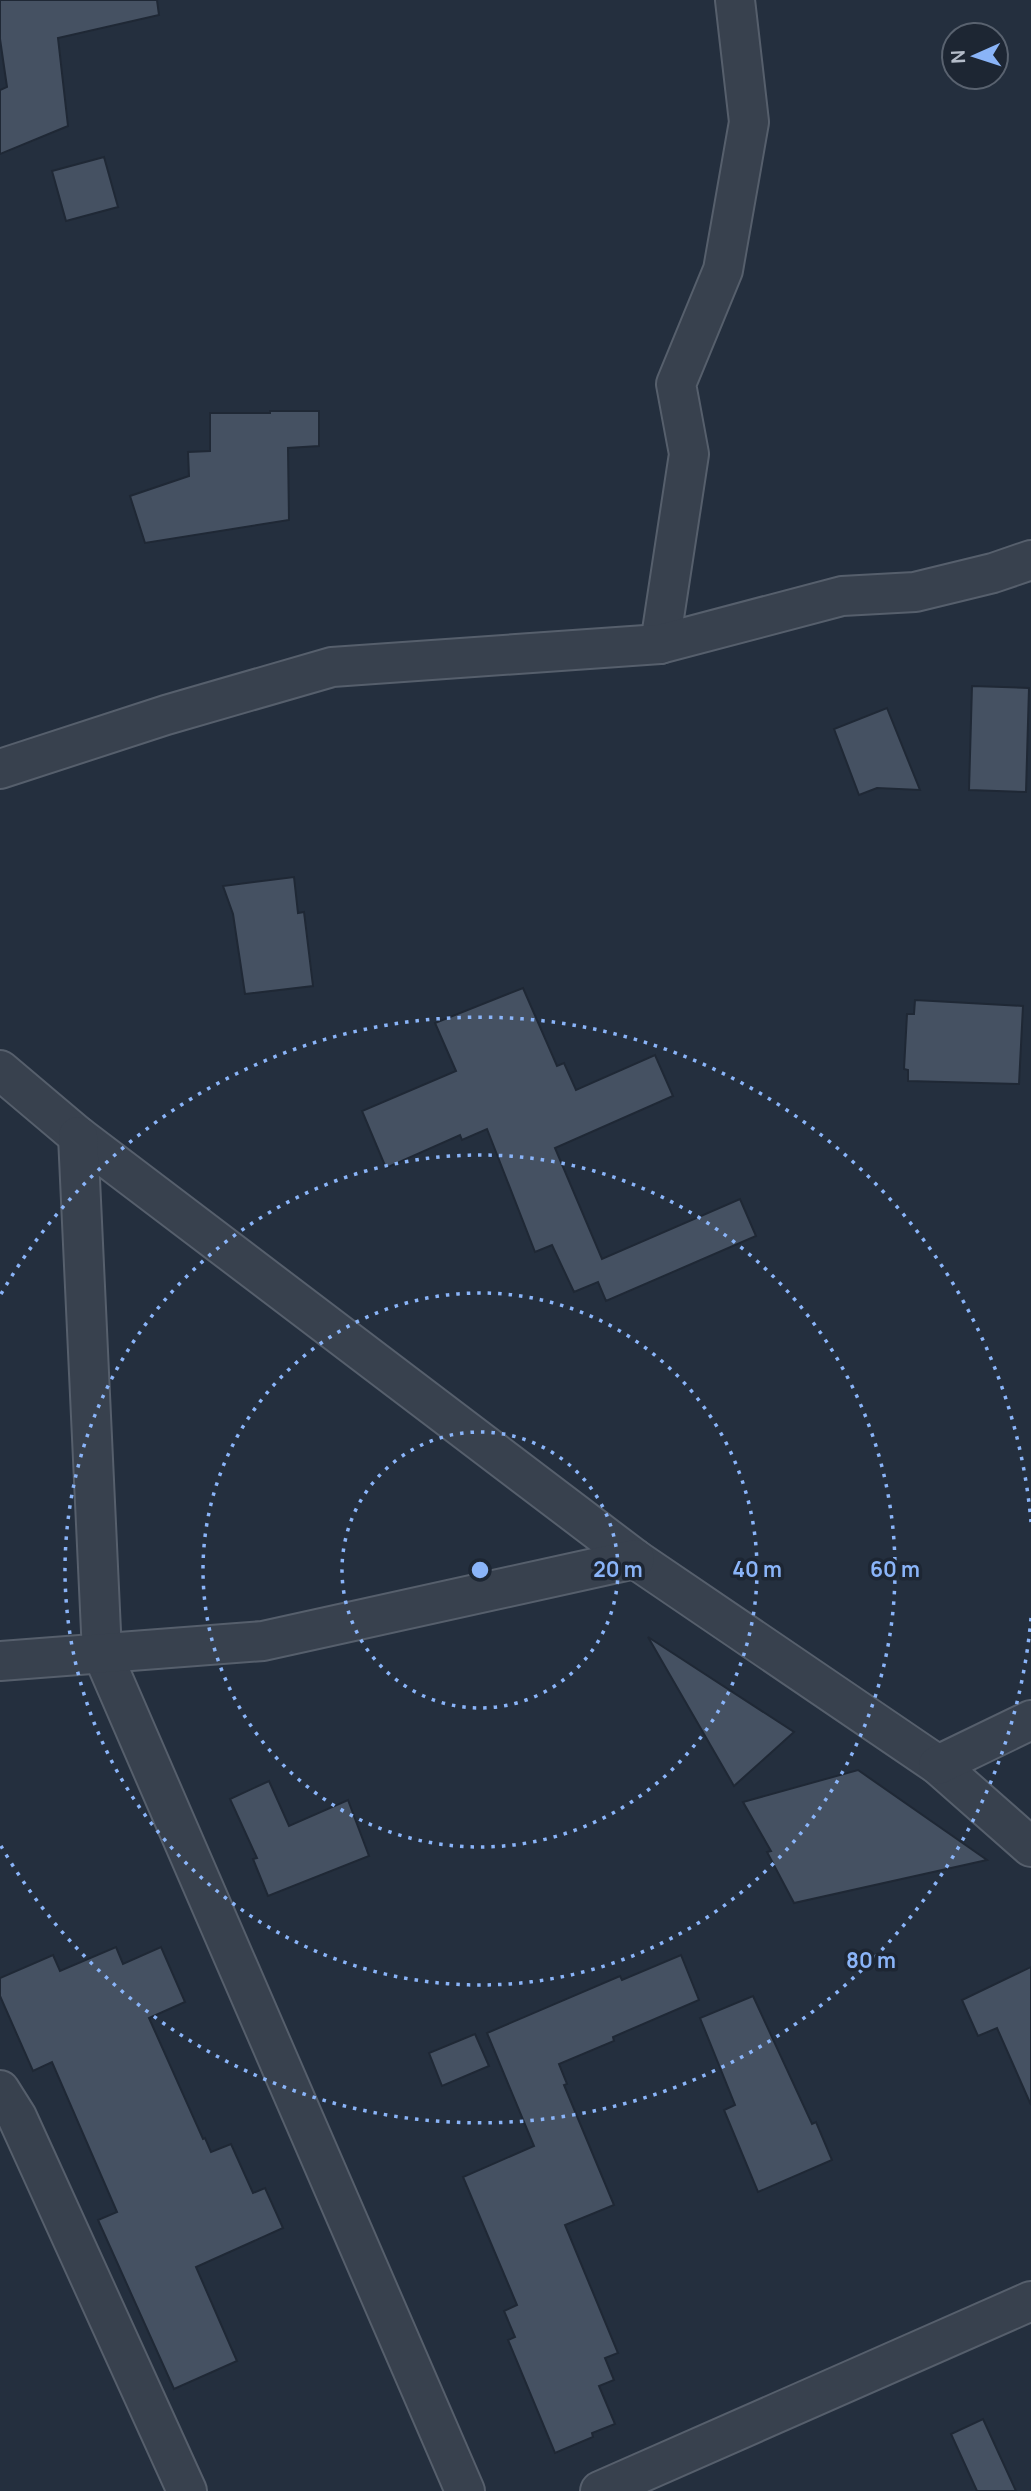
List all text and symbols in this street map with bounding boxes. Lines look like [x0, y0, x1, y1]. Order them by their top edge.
north arrow [940, 21, 1010, 91]
text: N [945, 49, 971, 64]
text: 20 m [593, 1555, 643, 1583]
text: 40 m [732, 1555, 782, 1583]
text: 60 m [870, 1555, 920, 1583]
centre of rings [468, 1558, 492, 1582]
text: 80 m [846, 1946, 896, 1974]

